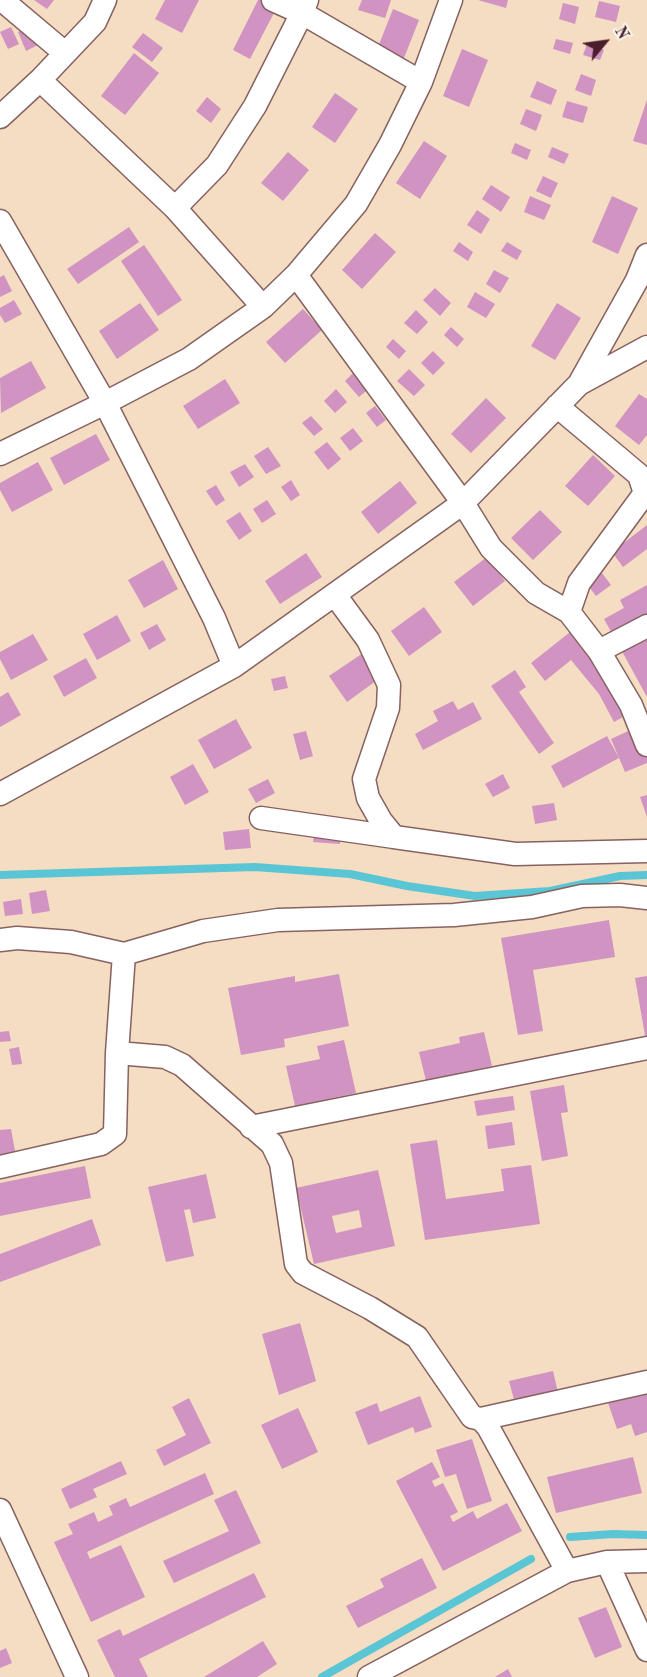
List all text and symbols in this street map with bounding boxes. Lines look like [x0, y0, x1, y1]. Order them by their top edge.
north arrow [575, 12, 635, 72]
text: N [611, 24, 631, 42]

